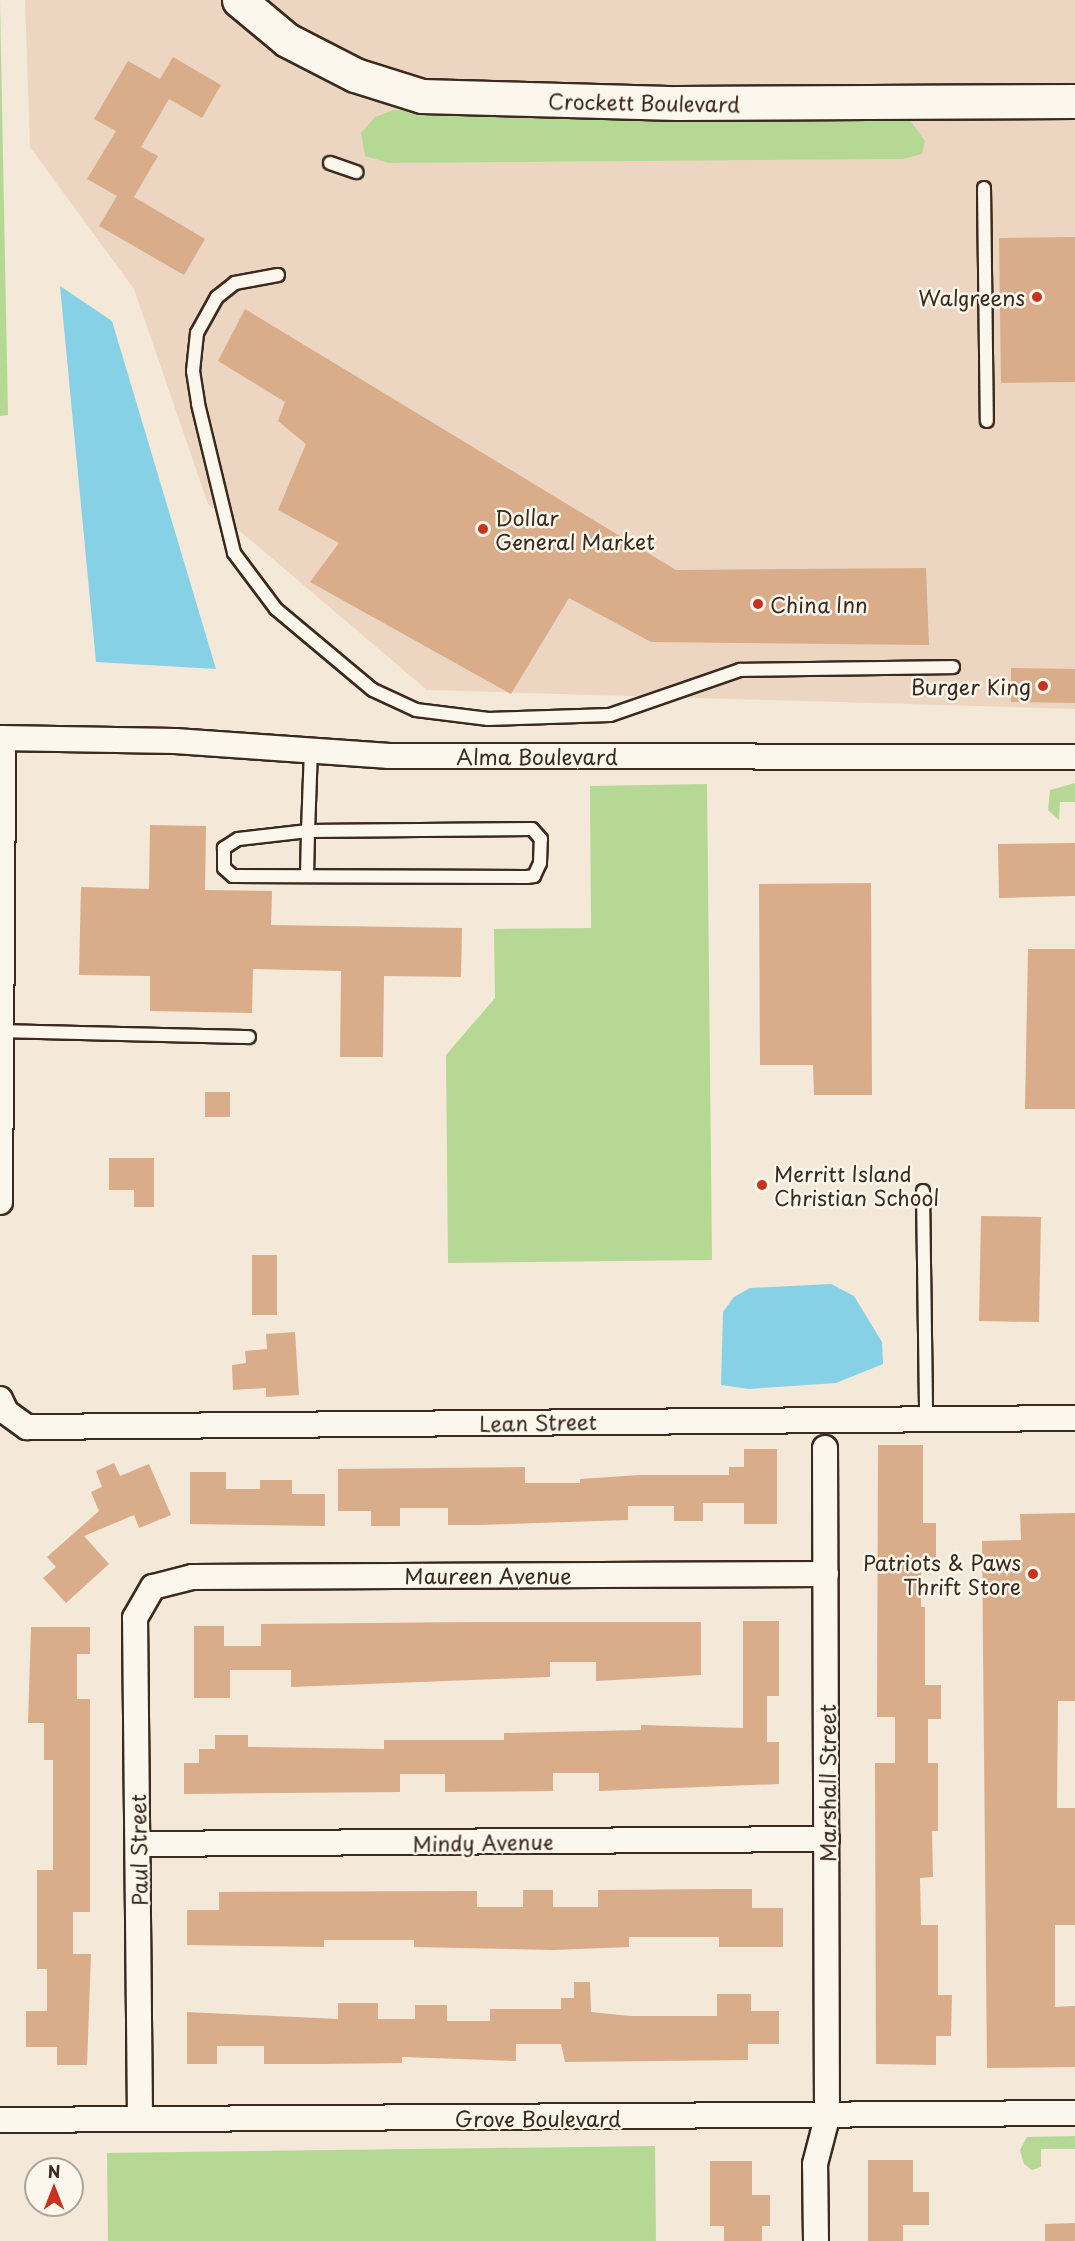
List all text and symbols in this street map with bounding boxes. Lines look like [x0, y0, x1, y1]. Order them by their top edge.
street label: Crockett Boulevard [547, 88, 741, 116]
place label: Walgreens [918, 284, 1025, 310]
marker: Walgreens [1030, 290, 1044, 304]
place label: Dollar General Market [495, 504, 656, 554]
marker: Dollar General Market [476, 522, 490, 536]
place label: China Inn [770, 591, 868, 617]
marker: China Inn [751, 597, 765, 611]
place label: Burger King [912, 673, 1031, 699]
marker: Burger King [1036, 679, 1050, 693]
street label: Alma Boulevard [456, 743, 618, 769]
place label: Merritt Island Christian School [774, 1160, 939, 1210]
marker: Merritt Island Christian School [755, 1178, 769, 1192]
street label: Lean Street [479, 1408, 597, 1436]
place label: Patriots & Paws Thrift Store [863, 1549, 1021, 1599]
street label: Maureen Avenue [404, 1562, 572, 1588]
marker: Patriots & Paws Thrift Store [1026, 1567, 1040, 1581]
street label: Marshall Street [814, 1704, 840, 1862]
street label: Paul Street [124, 1794, 152, 1906]
street label: Mindy Avenue [413, 1828, 553, 1856]
street label: Grove Boulevard [454, 2105, 622, 2131]
north arrow [24, 2157, 84, 2217]
text: N [48, 2159, 60, 2183]

